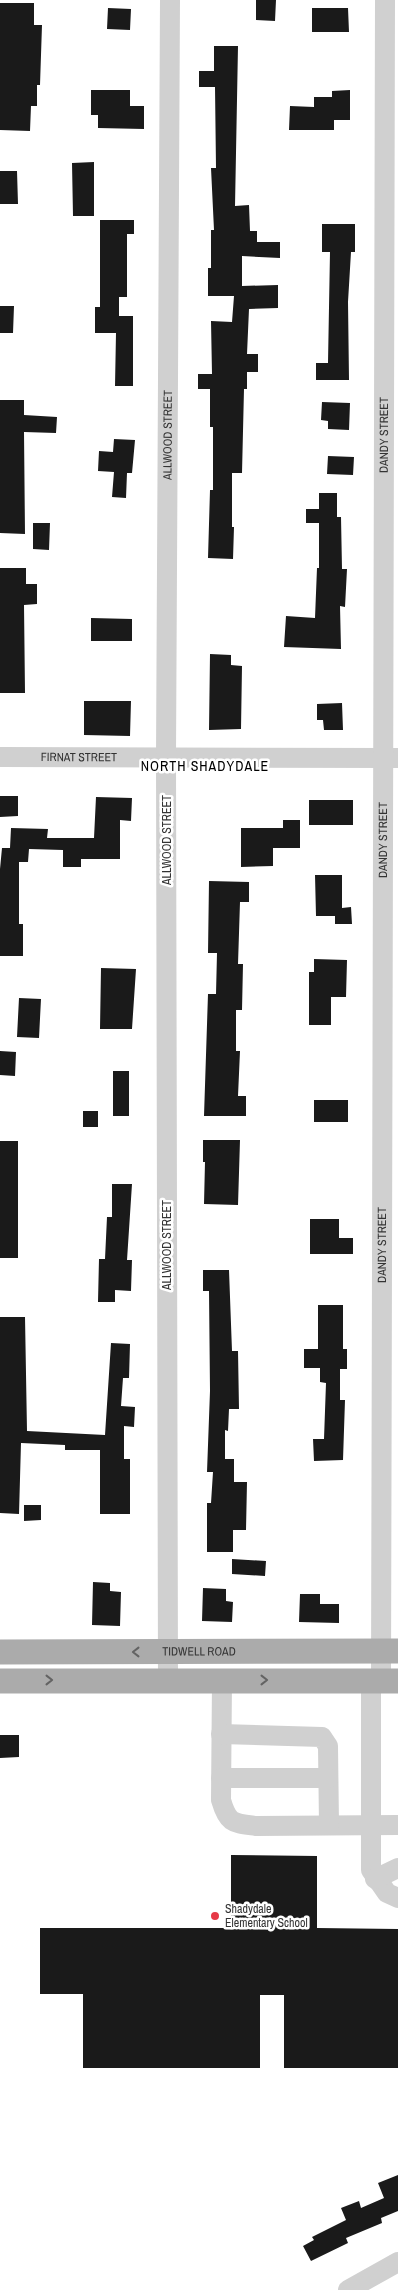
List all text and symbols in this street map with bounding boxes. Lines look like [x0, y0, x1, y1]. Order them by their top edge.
street label: ALLWOOD STREET [159, 390, 176, 481]
street label: DANDY STREET [376, 397, 392, 473]
street label: FIRNAT STREET [41, 749, 117, 765]
district label: NORTH SHADYDALE [141, 757, 269, 775]
street label: ALLWOOD STREET [159, 795, 175, 886]
street label: DANDY STREET [375, 802, 391, 878]
street label: ALLWOOD STREET [159, 1200, 175, 1291]
street label: DANDY STREET [374, 1207, 390, 1283]
street label: TIDWELL ROAD [162, 1643, 236, 1660]
one-way arrow [132, 1647, 140, 1657]
one-way arrow [45, 1675, 53, 1685]
one-way arrow [260, 1675, 268, 1685]
place label: Shadydale Elementary School [225, 1901, 308, 1931]
marker: Shadydale Elementary School [209, 1910, 221, 1922]

